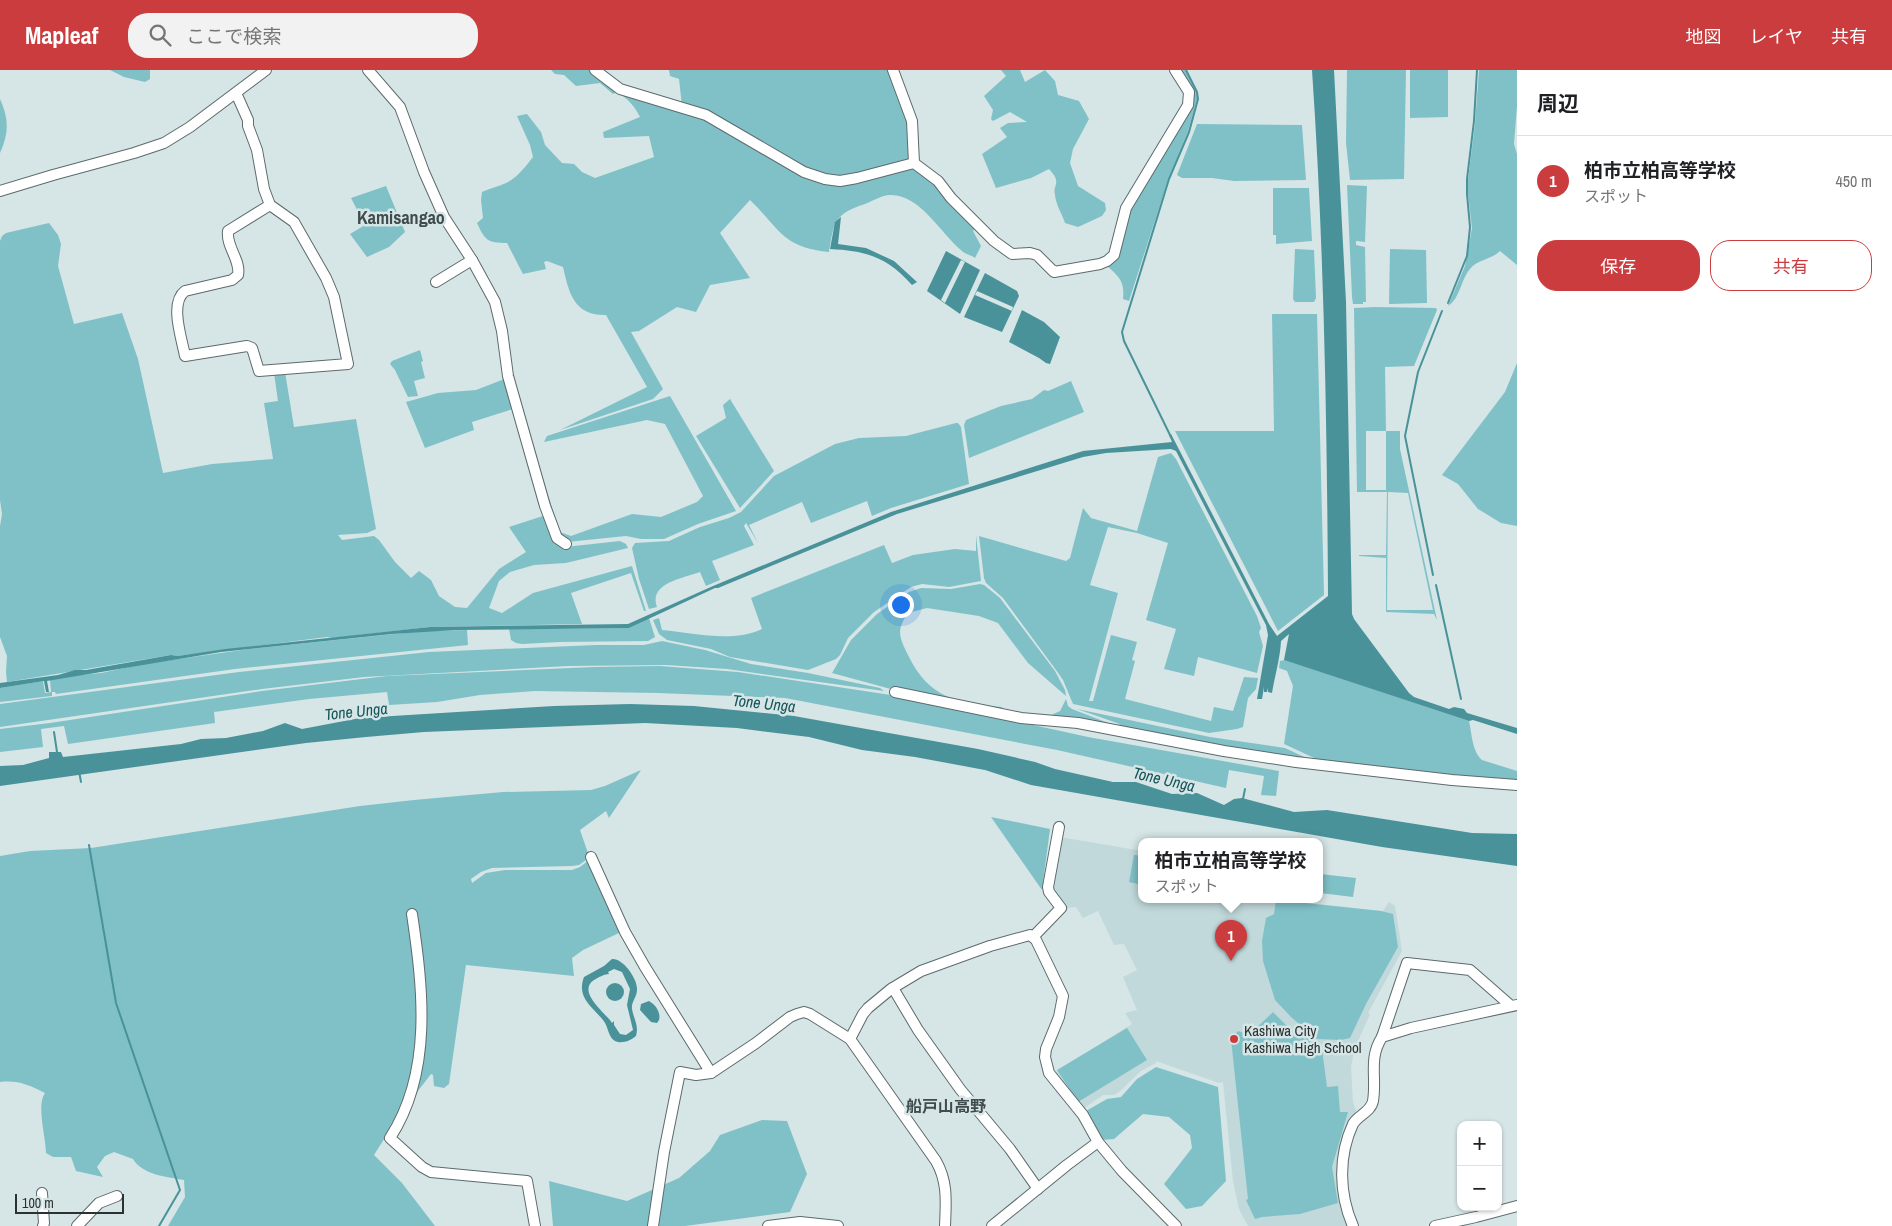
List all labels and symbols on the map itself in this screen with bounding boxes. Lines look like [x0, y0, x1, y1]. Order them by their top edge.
district label: Kamisangao [357, 205, 445, 230]
your location [888, 592, 914, 618]
water label: Tone Unga [731, 689, 797, 717]
water label: Tone Unga [323, 697, 389, 725]
water label: Tone Unga [1131, 761, 1197, 797]
pin: 1 [1215, 920, 1247, 961]
place label: Kashiwa City Kashiwa High School [1244, 1020, 1362, 1058]
marker: Kashiwa City Kashiwa High School [1228, 1033, 1240, 1045]
district label: 船戸山高野 [906, 1095, 986, 1117]
scale bar [15, 1191, 124, 1214]

